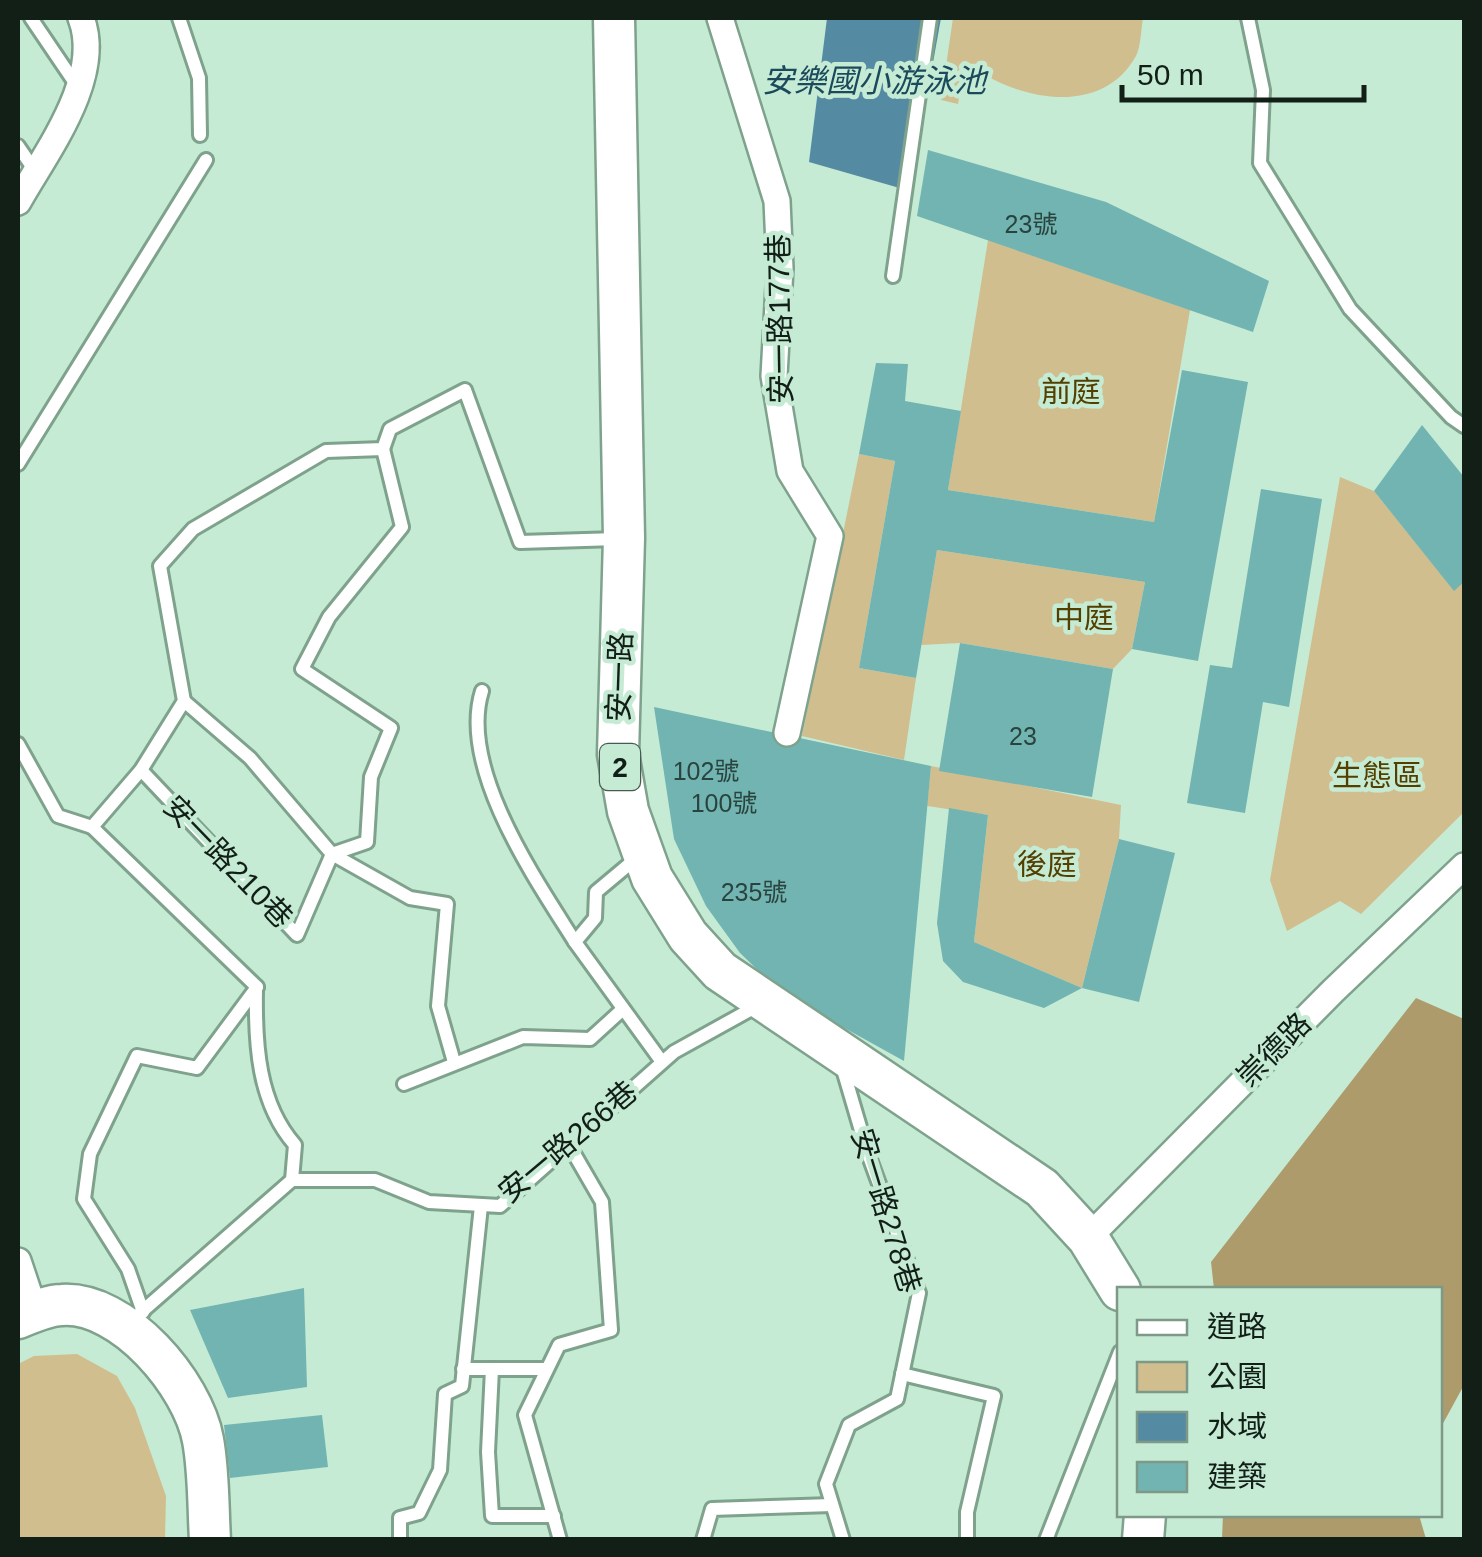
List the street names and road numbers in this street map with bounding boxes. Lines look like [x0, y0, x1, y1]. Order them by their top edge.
street label: 安一路177巷 [762, 234, 797, 404]
street label: 安一路 [601, 631, 638, 723]
road number: 2 [600, 744, 640, 790]
street label: 安一路210巷 [157, 789, 299, 934]
street label: 崇德路 [1230, 1006, 1317, 1093]
street label: 安一路266巷 [492, 1074, 643, 1209]
street label: 安一路278巷 [846, 1125, 927, 1297]

